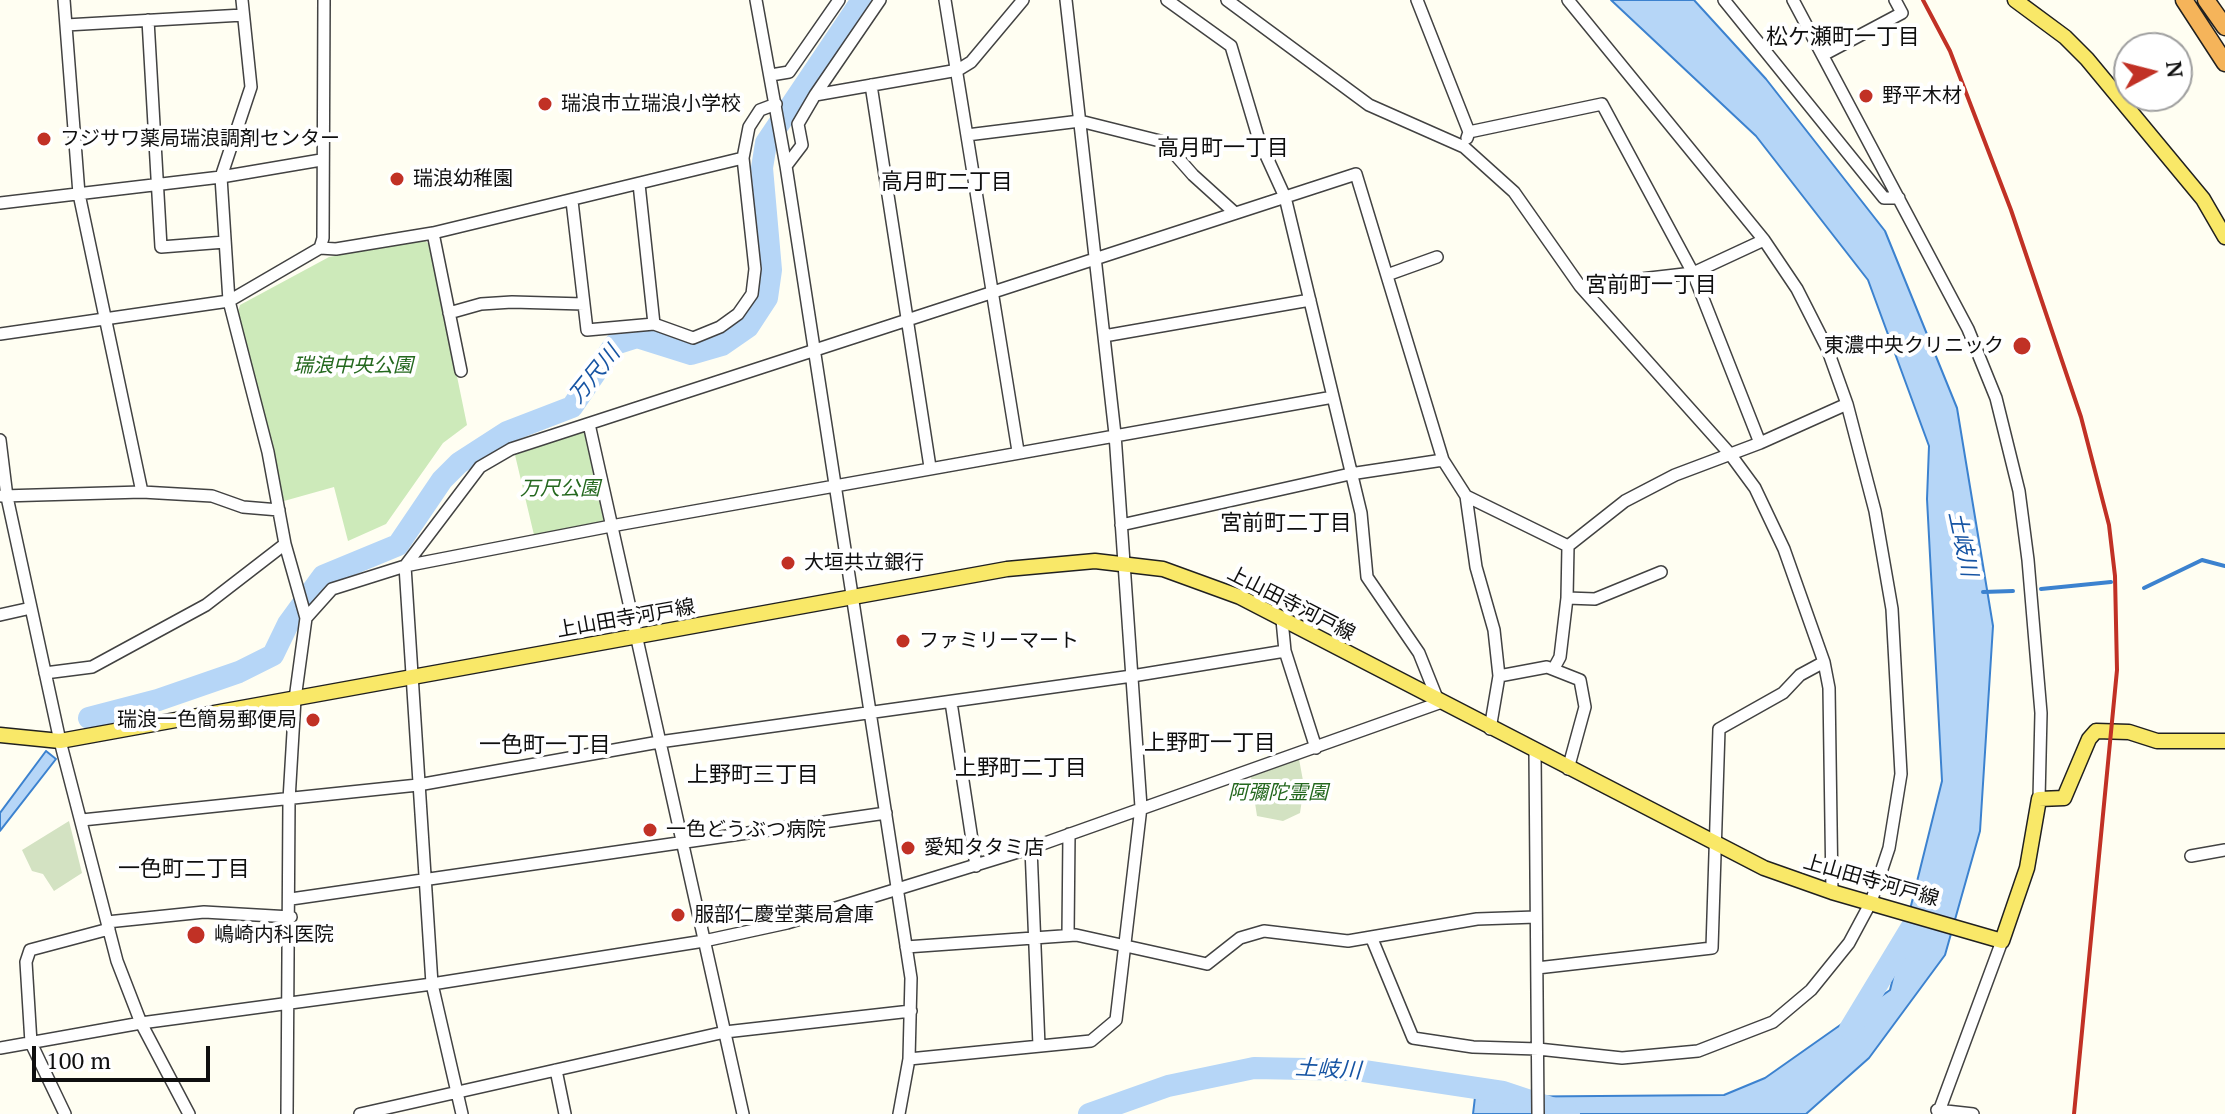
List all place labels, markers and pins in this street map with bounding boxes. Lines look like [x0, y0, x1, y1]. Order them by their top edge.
place label: 野平木材 [1882, 84, 1962, 108]
marker: 野平木材 [1857, 87, 1875, 105]
place label: 瑞浪市立瑞浪小学校 [561, 92, 741, 116]
marker: 瑞浪市立瑞浪小学校 [536, 95, 554, 113]
place label: フジサワ薬局瑞浪調剤センター [60, 127, 340, 151]
marker: フジサワ薬局瑞浪調剤センター [35, 130, 53, 148]
place label: 瑞浪幼稚園 [413, 167, 513, 191]
marker: 瑞浪幼稚園 [388, 170, 406, 188]
place label: 東濃中央クリニック [1824, 334, 2004, 358]
marker: 東濃中央クリニック [2011, 335, 2033, 357]
place label: 大垣共立銀行 [804, 551, 924, 575]
marker: 大垣共立銀行 [779, 554, 797, 572]
place label: ファミリーマート [919, 629, 1079, 653]
marker: ファミリーマート [894, 632, 912, 650]
place label: 瑞浪一色簡易郵便局 [117, 708, 297, 732]
marker: 瑞浪一色簡易郵便局 [304, 711, 322, 729]
place label: 一色どうぶつ病院 [666, 818, 826, 842]
marker: 一色どうぶつ病院 [641, 821, 659, 839]
place label: 愛知タタミ店 [924, 836, 1044, 860]
marker: 愛知タタミ店 [899, 839, 917, 857]
place label: 服部仁慶堂薬局倉庫 [694, 903, 874, 927]
marker: 服部仁慶堂薬局倉庫 [669, 906, 687, 924]
place label: 嶋崎内科医院 [214, 923, 334, 947]
marker: 嶋崎内科医院 [185, 924, 207, 946]

